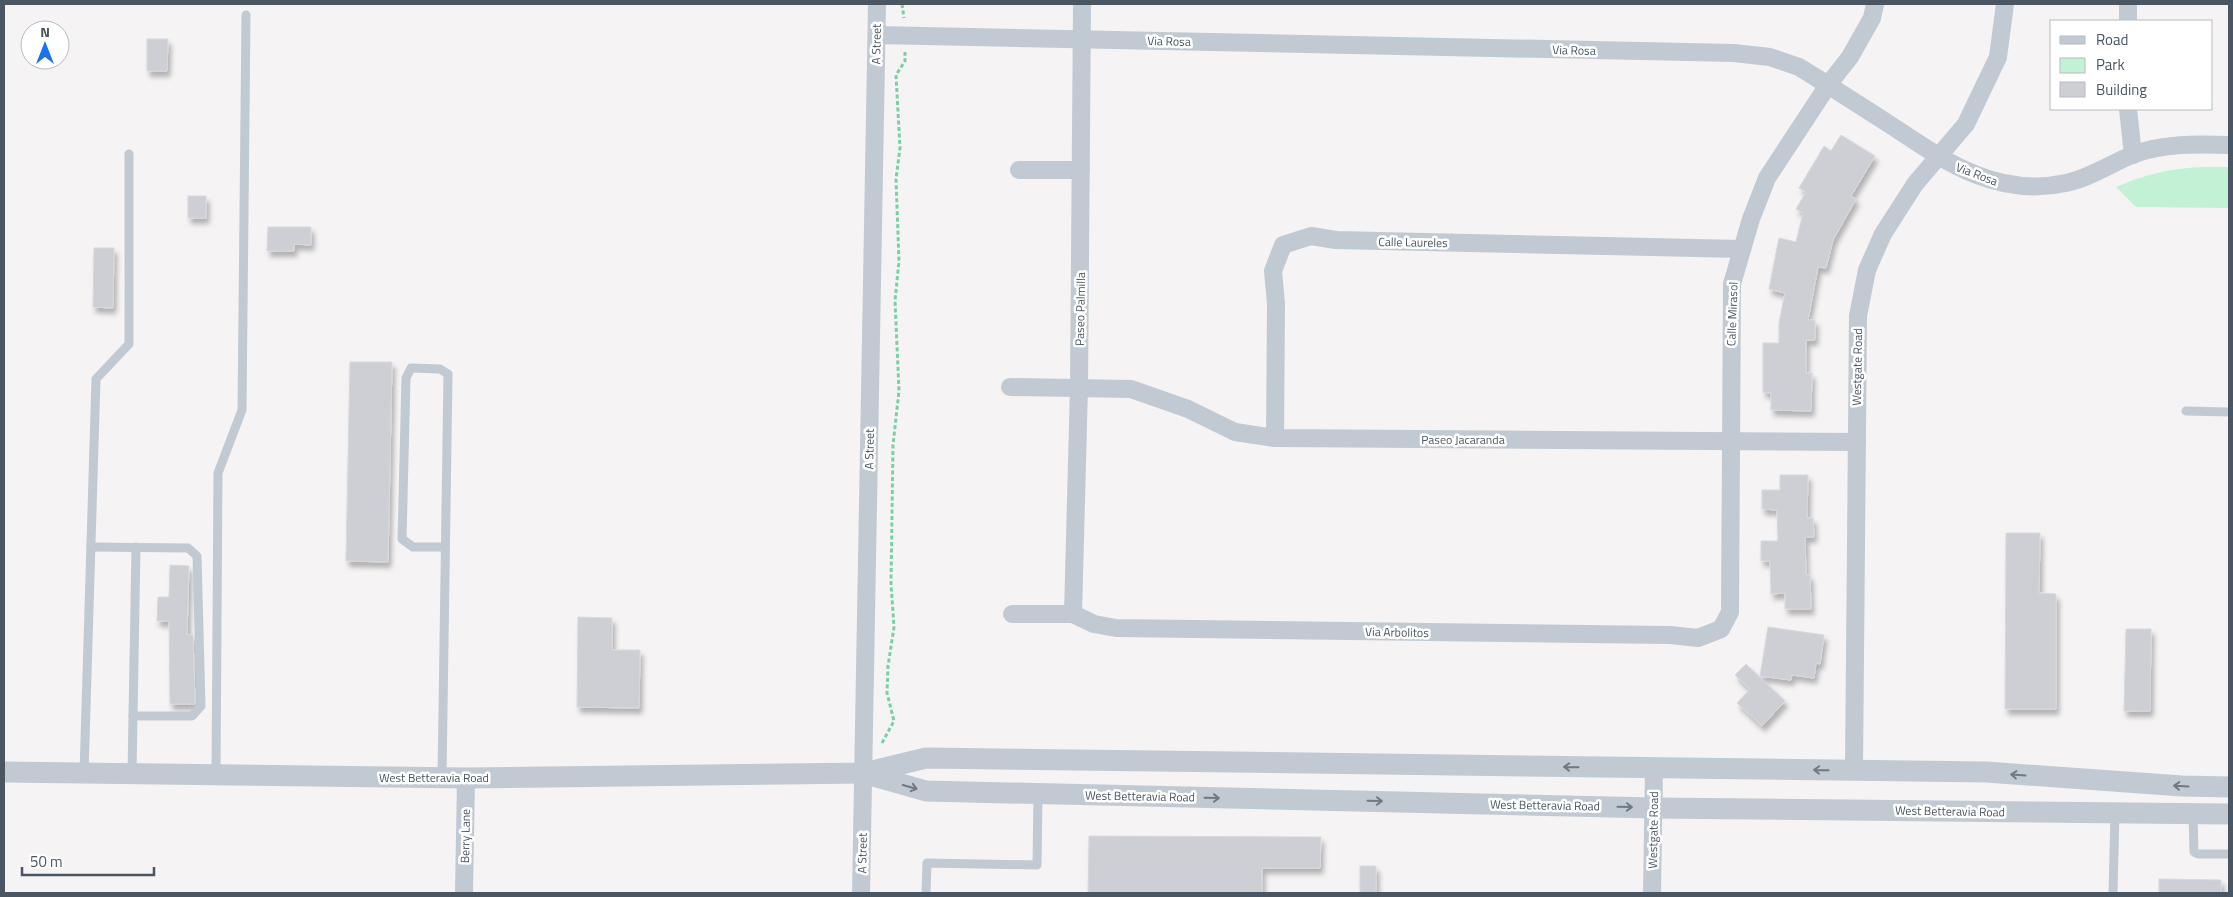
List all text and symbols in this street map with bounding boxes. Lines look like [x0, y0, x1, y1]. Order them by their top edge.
north arrow [20, 20, 70, 70]
legend [2050, 20, 2213, 110]
text: N [40, 21, 50, 42]
street label: A Street [866, 23, 886, 65]
text: Road [2096, 28, 2128, 51]
street label: Via Rosa [1147, 31, 1191, 51]
street label: Via Rosa [1552, 40, 1596, 60]
text: Park [2096, 53, 2125, 76]
text: Building [2096, 78, 2147, 101]
street label: Via Rosa [1953, 157, 2001, 191]
street label: Calle Laureles [1378, 232, 1448, 252]
street label: Paseo Palmilla [1070, 272, 1090, 346]
street label: Calle Mirasol [1721, 282, 1743, 346]
street label: Westgate Road [1847, 328, 1867, 406]
street label: A Street [859, 428, 879, 470]
street label: Paseo Jacaranda [1421, 430, 1505, 449]
street label: Via Arbolitos [1365, 622, 1429, 642]
one-way arrow [1563, 762, 1579, 771]
one-way arrow [1813, 765, 1830, 775]
street label: West Betteravia Road [379, 768, 489, 787]
one-way arrow [2011, 770, 2027, 779]
one-way arrow [2173, 781, 2189, 790]
one-way arrow [902, 782, 918, 792]
street label: West Betteravia Road [1085, 786, 1195, 806]
street label: Westgate Road [1643, 791, 1663, 869]
one-way arrow [1204, 793, 1220, 802]
street label: West Betteravia Road [1490, 795, 1600, 815]
one-way arrow [1367, 797, 1383, 806]
street label: West Betteravia Road [1895, 801, 2005, 821]
one-way arrow [1616, 802, 1632, 812]
street label: Berry Lane [455, 809, 475, 863]
street label: A Street [852, 832, 872, 874]
scale bar [22, 844, 155, 876]
text: 50 m [30, 850, 63, 873]

